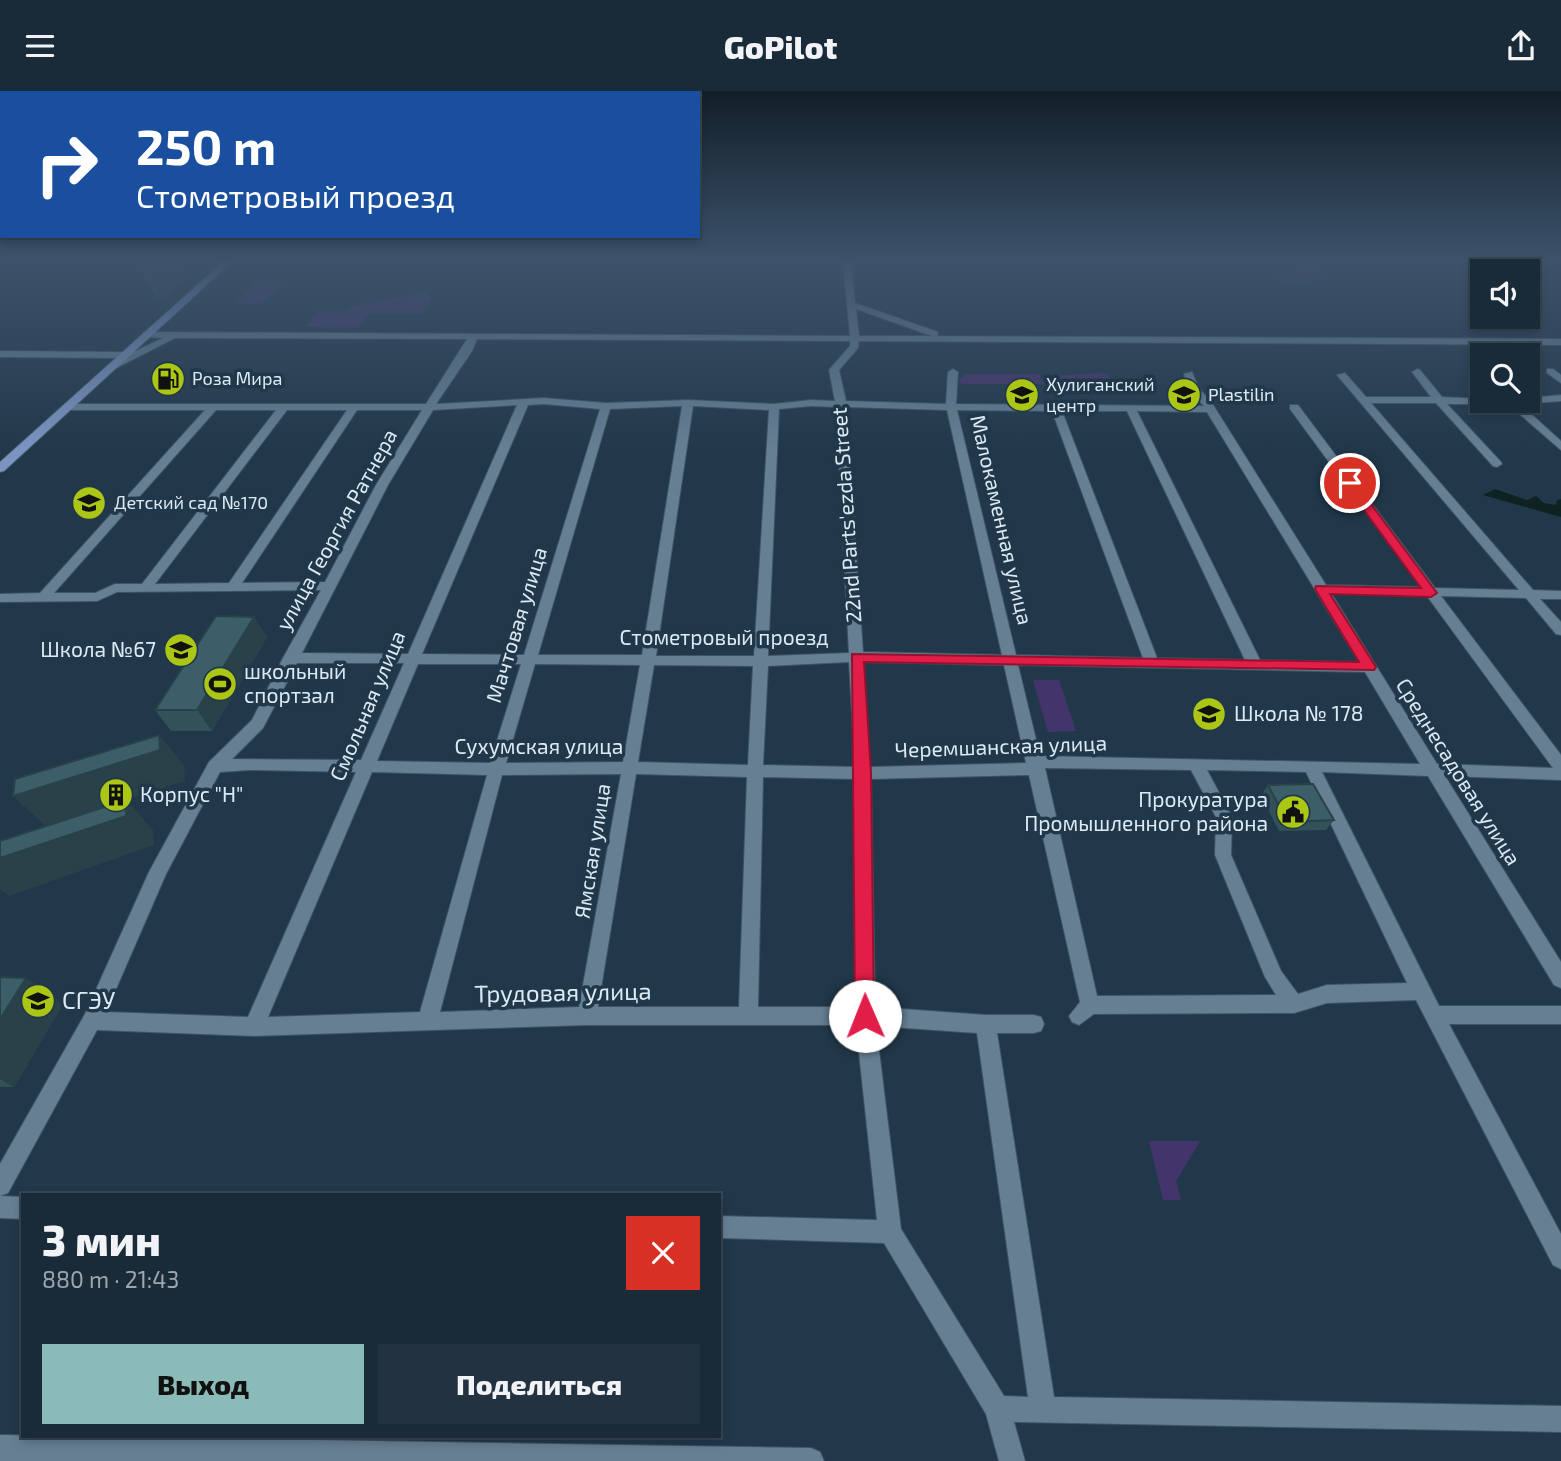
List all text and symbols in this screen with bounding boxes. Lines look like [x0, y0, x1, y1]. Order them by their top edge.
icon: menu [21, 27, 59, 65]
text: GoPilot [724, 27, 837, 65]
icon: share [1502, 27, 1540, 65]
text: 250 m [136, 116, 276, 175]
icon: right [21, 119, 112, 210]
text: Стометровый проезд [136, 176, 455, 214]
map controls [1470, 259, 1540, 413]
button: sound [1470, 259, 1540, 329]
button: search [1470, 343, 1540, 413]
fuel station icon: Роза Мира [149, 360, 187, 398]
place label: Роза Мира [192, 367, 282, 389]
place label: Хулиганский центр [1046, 373, 1155, 416]
school or university icon: Хулиганский центр [1003, 376, 1041, 414]
school or university icon: Plastilin [1165, 376, 1203, 414]
place label: Plastilin [1208, 383, 1275, 405]
street label: 22nd Parts'ezda Street [825, 406, 866, 624]
street label: Малокаменная улица [965, 412, 1039, 627]
street label: улица Георгия Ратнера [270, 424, 402, 635]
pin [1320, 453, 1380, 513]
icon: arrive [1331, 464, 1369, 502]
school or university icon: Детский сад №170 [70, 484, 108, 522]
place label: Детский сад №170 [114, 491, 268, 513]
street label: Мачтовая улица [480, 544, 552, 706]
street label: Стометровый проезд [619, 624, 829, 649]
street label: Смольная улица [324, 627, 410, 785]
school or university icon: Школа №67 [162, 631, 200, 669]
place label: Школа №67 [40, 636, 156, 661]
place label: школьный спортзал [244, 658, 346, 707]
sports icon: школьный спортзал [201, 665, 239, 703]
street label: Среднесадовая улица [1391, 673, 1527, 870]
school or university icon: Школа № 178 [1190, 695, 1228, 733]
place label: Школа № 178 [1234, 700, 1364, 725]
street label: Черемшанская улица [894, 729, 1108, 763]
street label: Сухумская улица [455, 733, 623, 759]
building icon: Корпус "Н" [97, 776, 135, 814]
place label: Корпус "Н" [140, 781, 243, 807]
street label: Ямская улица [569, 781, 616, 920]
place label: Прокуратура Промышленного района [1024, 786, 1268, 835]
public building icon: Прокуратура Промышленного района [1274, 793, 1312, 831]
street label: Трудовая улица [474, 975, 652, 1009]
position arrow [828, 979, 902, 1053]
school or university icon: СГЭУ [19, 982, 57, 1020]
place label: СГЭУ [62, 985, 116, 1014]
text: 3 мин [42, 1214, 161, 1264]
button: close [626, 1216, 700, 1290]
text: 880 m · 21:43 [42, 1265, 179, 1293]
button: Выход [42, 1344, 364, 1424]
button: Поделиться [378, 1344, 700, 1424]

